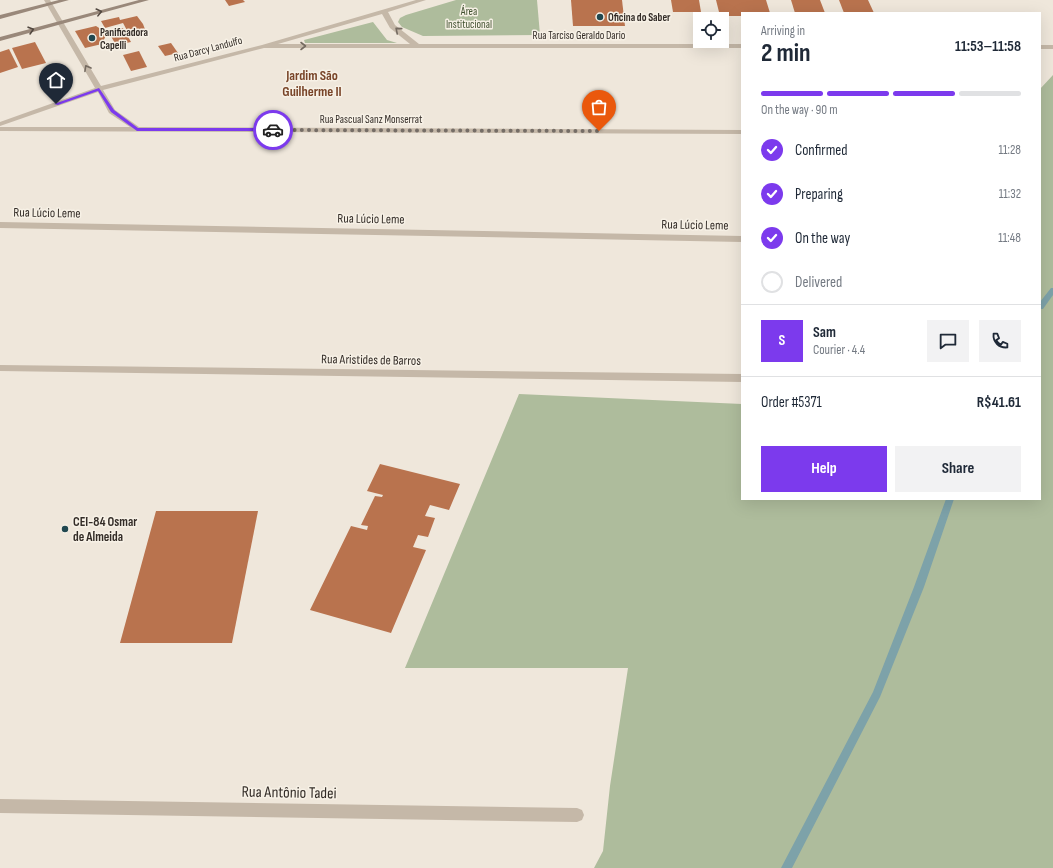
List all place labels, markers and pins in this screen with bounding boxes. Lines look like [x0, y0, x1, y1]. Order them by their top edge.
place label: Oficina do Saber [608, 11, 671, 24]
marker: Oficina do Saber [595, 12, 605, 22]
place label: Panificadora Capelli [100, 26, 149, 52]
marker: Panificadora Capelli [87, 33, 97, 43]
pin [39, 63, 73, 104]
pin [582, 90, 616, 131]
place label: CEI-84 Osmar de Almeida [73, 514, 137, 545]
marker: CEI-84 Osmar de Almeida [60, 524, 70, 534]

